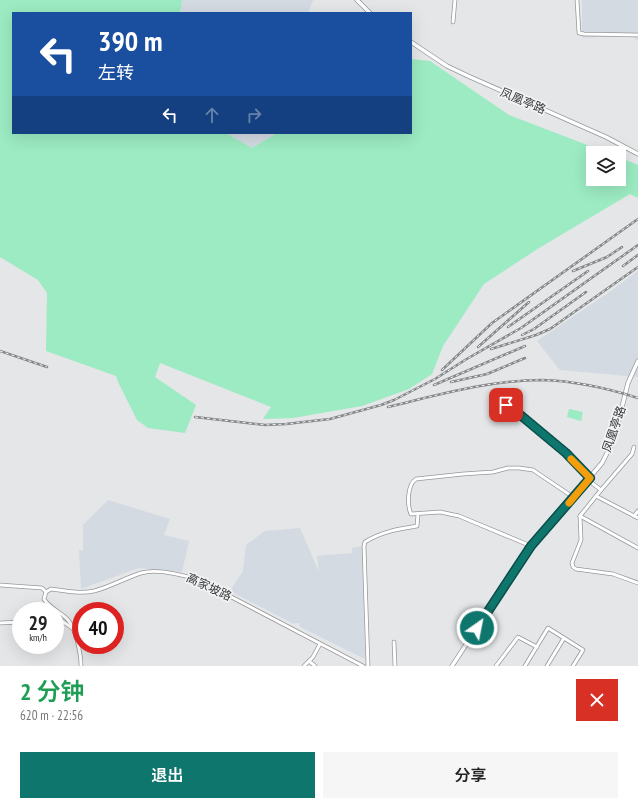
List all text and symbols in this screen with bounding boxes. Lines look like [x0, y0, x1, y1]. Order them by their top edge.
text: 390 m [98, 22, 162, 59]
icon: left [32, 28, 84, 80]
text: 左转 [98, 61, 134, 84]
street label: 凤凰亭路 [498, 84, 548, 117]
icon: left [159, 104, 181, 126]
icon: ahead [201, 104, 223, 126]
icon: right [243, 104, 265, 126]
map controls [586, 146, 626, 186]
button: layers [586, 146, 626, 186]
pin [489, 388, 523, 422]
icon: arrive [495, 394, 517, 416]
street label: 凤凰亭路 [599, 404, 628, 454]
street label: 高家坡路 [184, 570, 234, 603]
speed limit sign: 40 [72, 602, 124, 654]
position arrow [456, 607, 498, 649]
text: 29 [28, 610, 48, 636]
text: km/h [29, 631, 47, 644]
text: 2 分钟 [20, 676, 84, 707]
button: close [576, 679, 618, 721]
text: 620 m · 22:56 [20, 707, 83, 724]
button: 退出 [20, 752, 315, 798]
button: 分享 [323, 752, 618, 798]

